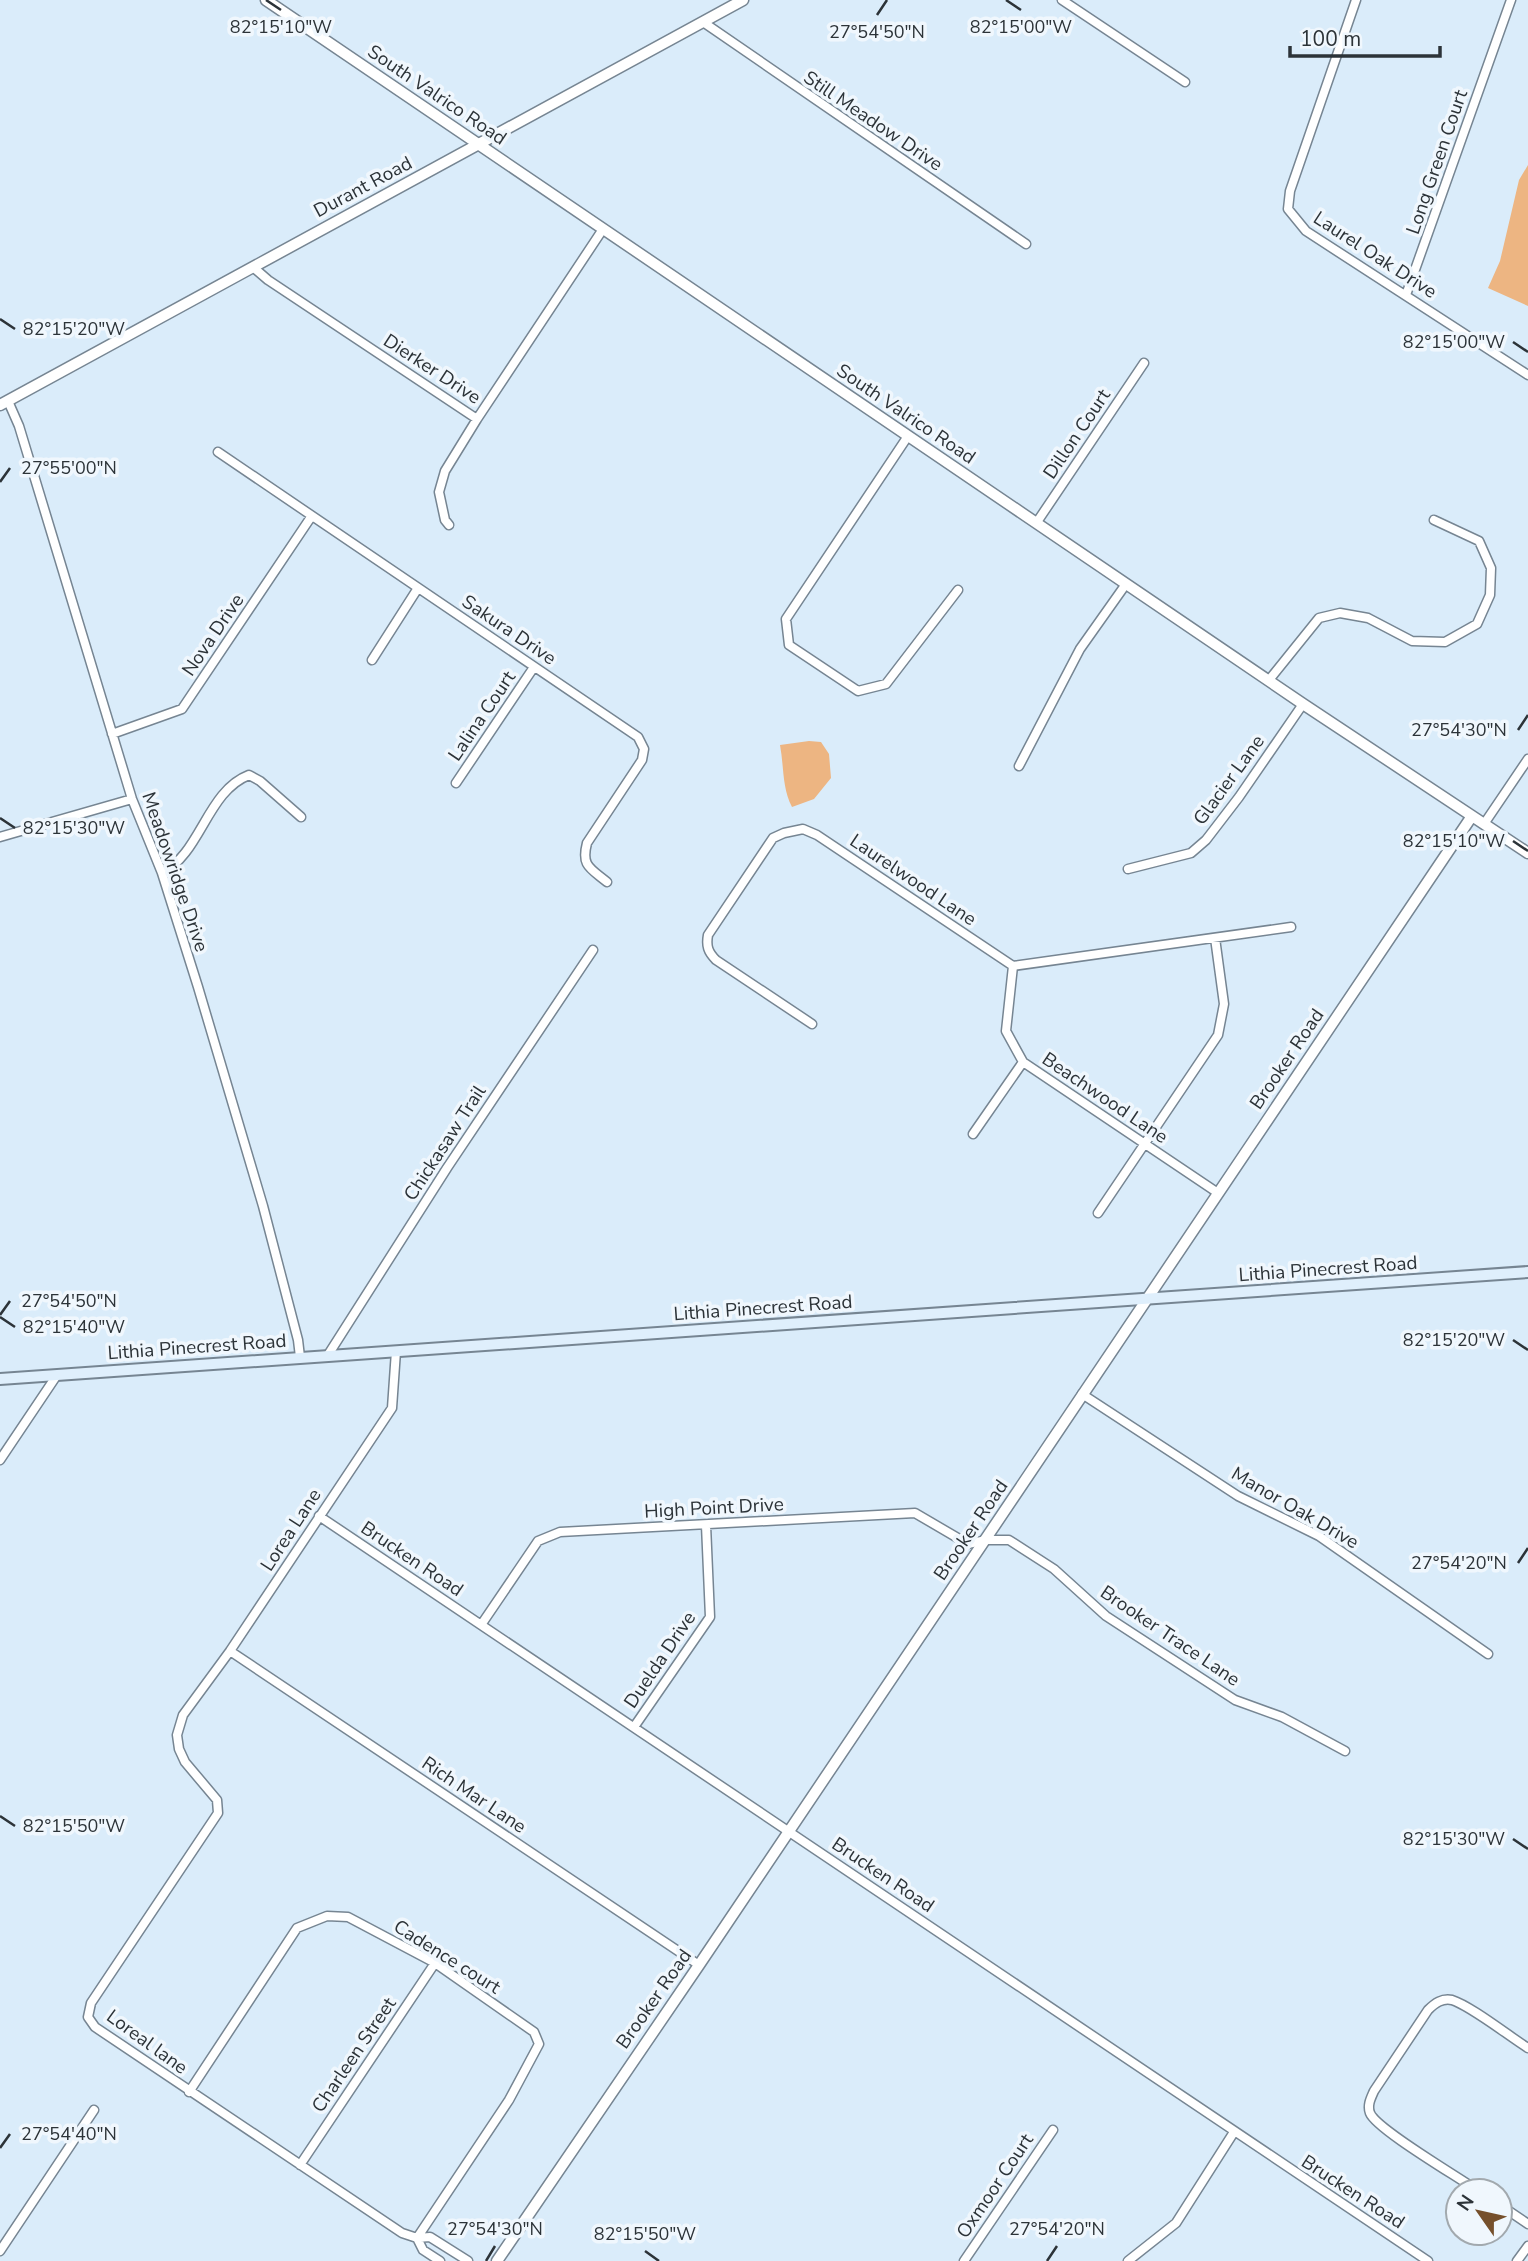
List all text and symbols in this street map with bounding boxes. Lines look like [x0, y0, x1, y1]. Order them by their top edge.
scale bar [1290, 14, 1440, 58]
text: 82°15'10"W [230, 15, 332, 39]
text: 82°15'00"W [970, 15, 1072, 39]
text: 27°54'50"N [829, 20, 925, 44]
text: 100 m [1300, 25, 1361, 53]
street label: South Valrico Road [362, 39, 512, 151]
street label: Still Meadow Drive [798, 65, 948, 177]
street label: Long Green Court [1400, 86, 1474, 238]
street label: Durant Road [309, 150, 417, 224]
street label: Laurel Oak Drive [1308, 205, 1442, 305]
text: 82°15'20"W [23, 317, 125, 341]
street label: Dierker Drive [378, 328, 486, 410]
text: 82°15'00"W [1403, 330, 1505, 354]
street label: South Valrico Road [831, 358, 981, 470]
street label: Dillon Court [1037, 384, 1117, 484]
text: 27°55'00"N [21, 456, 117, 480]
street label: Nova Drive [176, 589, 250, 681]
street label: Sakura Drive [457, 589, 561, 671]
street label: Lalina Court [442, 666, 522, 766]
text: 27°54'30"N [1411, 718, 1507, 742]
street label: Glacier Lane [1187, 730, 1271, 830]
street label: Meadowridge Drive [135, 789, 215, 955]
text: 82°15'30"W [23, 816, 125, 840]
street label: Laurelwood Lane [845, 828, 981, 932]
text: 82°15'10"W [1403, 829, 1505, 853]
street label: Brooker Road [1244, 1004, 1330, 1114]
street label: Beachwood Lane [1037, 1046, 1173, 1150]
street label: Chickasaw Trail [398, 1080, 492, 1206]
street label: Lithia Pinecrest Road [1238, 1250, 1418, 1288]
text: 27°54'50"N [21, 1289, 117, 1313]
street label: Lithia Pinecrest Road [673, 1289, 853, 1327]
text: 82°15'40"W [23, 1315, 125, 1339]
street label: Lithia Pinecrest Road [107, 1328, 287, 1366]
text: 82°15'20"W [1403, 1328, 1505, 1352]
street label: Manor Oak Drive [1226, 1461, 1364, 1555]
street label: Brooker Road [928, 1475, 1014, 1585]
street label: Lorea Lane [255, 1484, 327, 1576]
street label: High Point Drive [644, 1491, 784, 1525]
street label: Brucken Road [356, 1515, 468, 1603]
text: 27°54'20"N [1411, 1551, 1507, 1575]
street label: Brooker Trace Lane [1095, 1580, 1245, 1692]
street label: Duelda Drive [618, 1607, 702, 1713]
street label: Rich Mar Lane [417, 1750, 531, 1840]
text: 82°15'50"W [23, 1814, 125, 1838]
text: 82°15'30"W [1403, 1827, 1505, 1851]
street label: Brucken Road [827, 1831, 939, 1919]
street label: Cadence court [388, 1914, 506, 2001]
street label: Brooker Road [610, 1944, 698, 2054]
street label: Charleen Street [306, 1992, 402, 2118]
street label: Loreal lane [101, 2004, 193, 2080]
text: 27°54'40"N [21, 2122, 117, 2146]
street label: Oxmoor Court [950, 2128, 1040, 2243]
street label: Brucken Road [1296, 2149, 1410, 2235]
north arrow [1444, 2177, 1514, 2247]
text: N [1451, 2190, 1480, 2216]
text: 27°54'30"N [447, 2217, 543, 2241]
text: 27°54'20"N [1009, 2217, 1105, 2241]
text: 82°15'50"W [594, 2222, 696, 2246]

